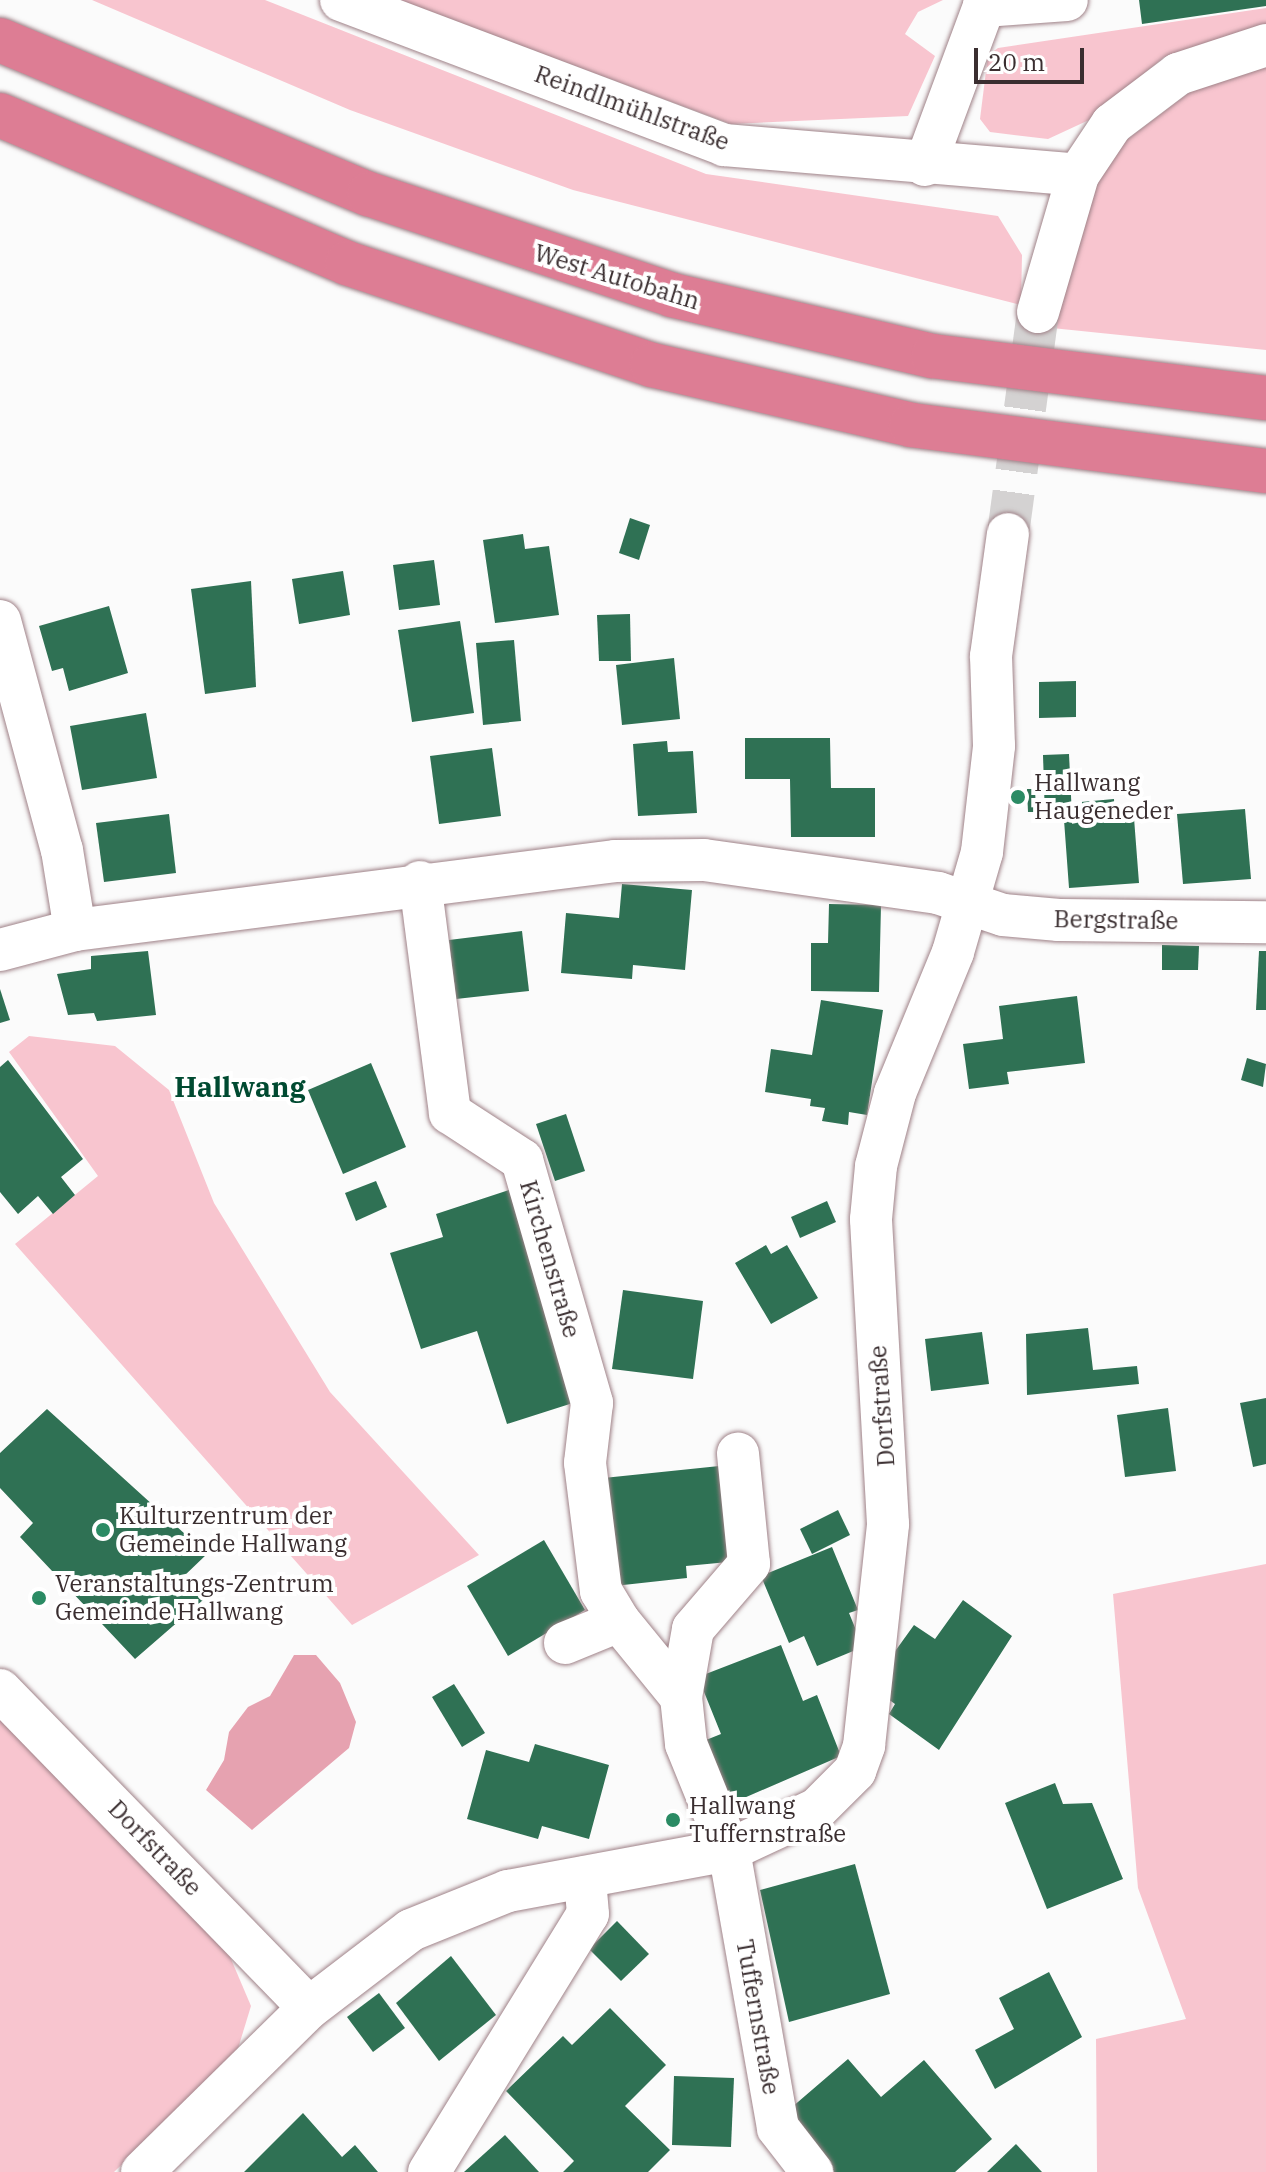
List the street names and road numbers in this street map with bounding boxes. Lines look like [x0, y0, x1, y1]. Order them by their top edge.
street label: Reindlmühlstraße [531, 59, 733, 157]
street label: West Autobahn [531, 238, 703, 316]
street label: Bergstraße [1053, 905, 1179, 935]
street label: Kirchenstraße [514, 1177, 586, 1341]
street label: Dorfstraße [863, 1344, 901, 1468]
street label: Dorfstraße [102, 1794, 208, 1902]
street label: Tuffernstraße [730, 1937, 786, 2097]

